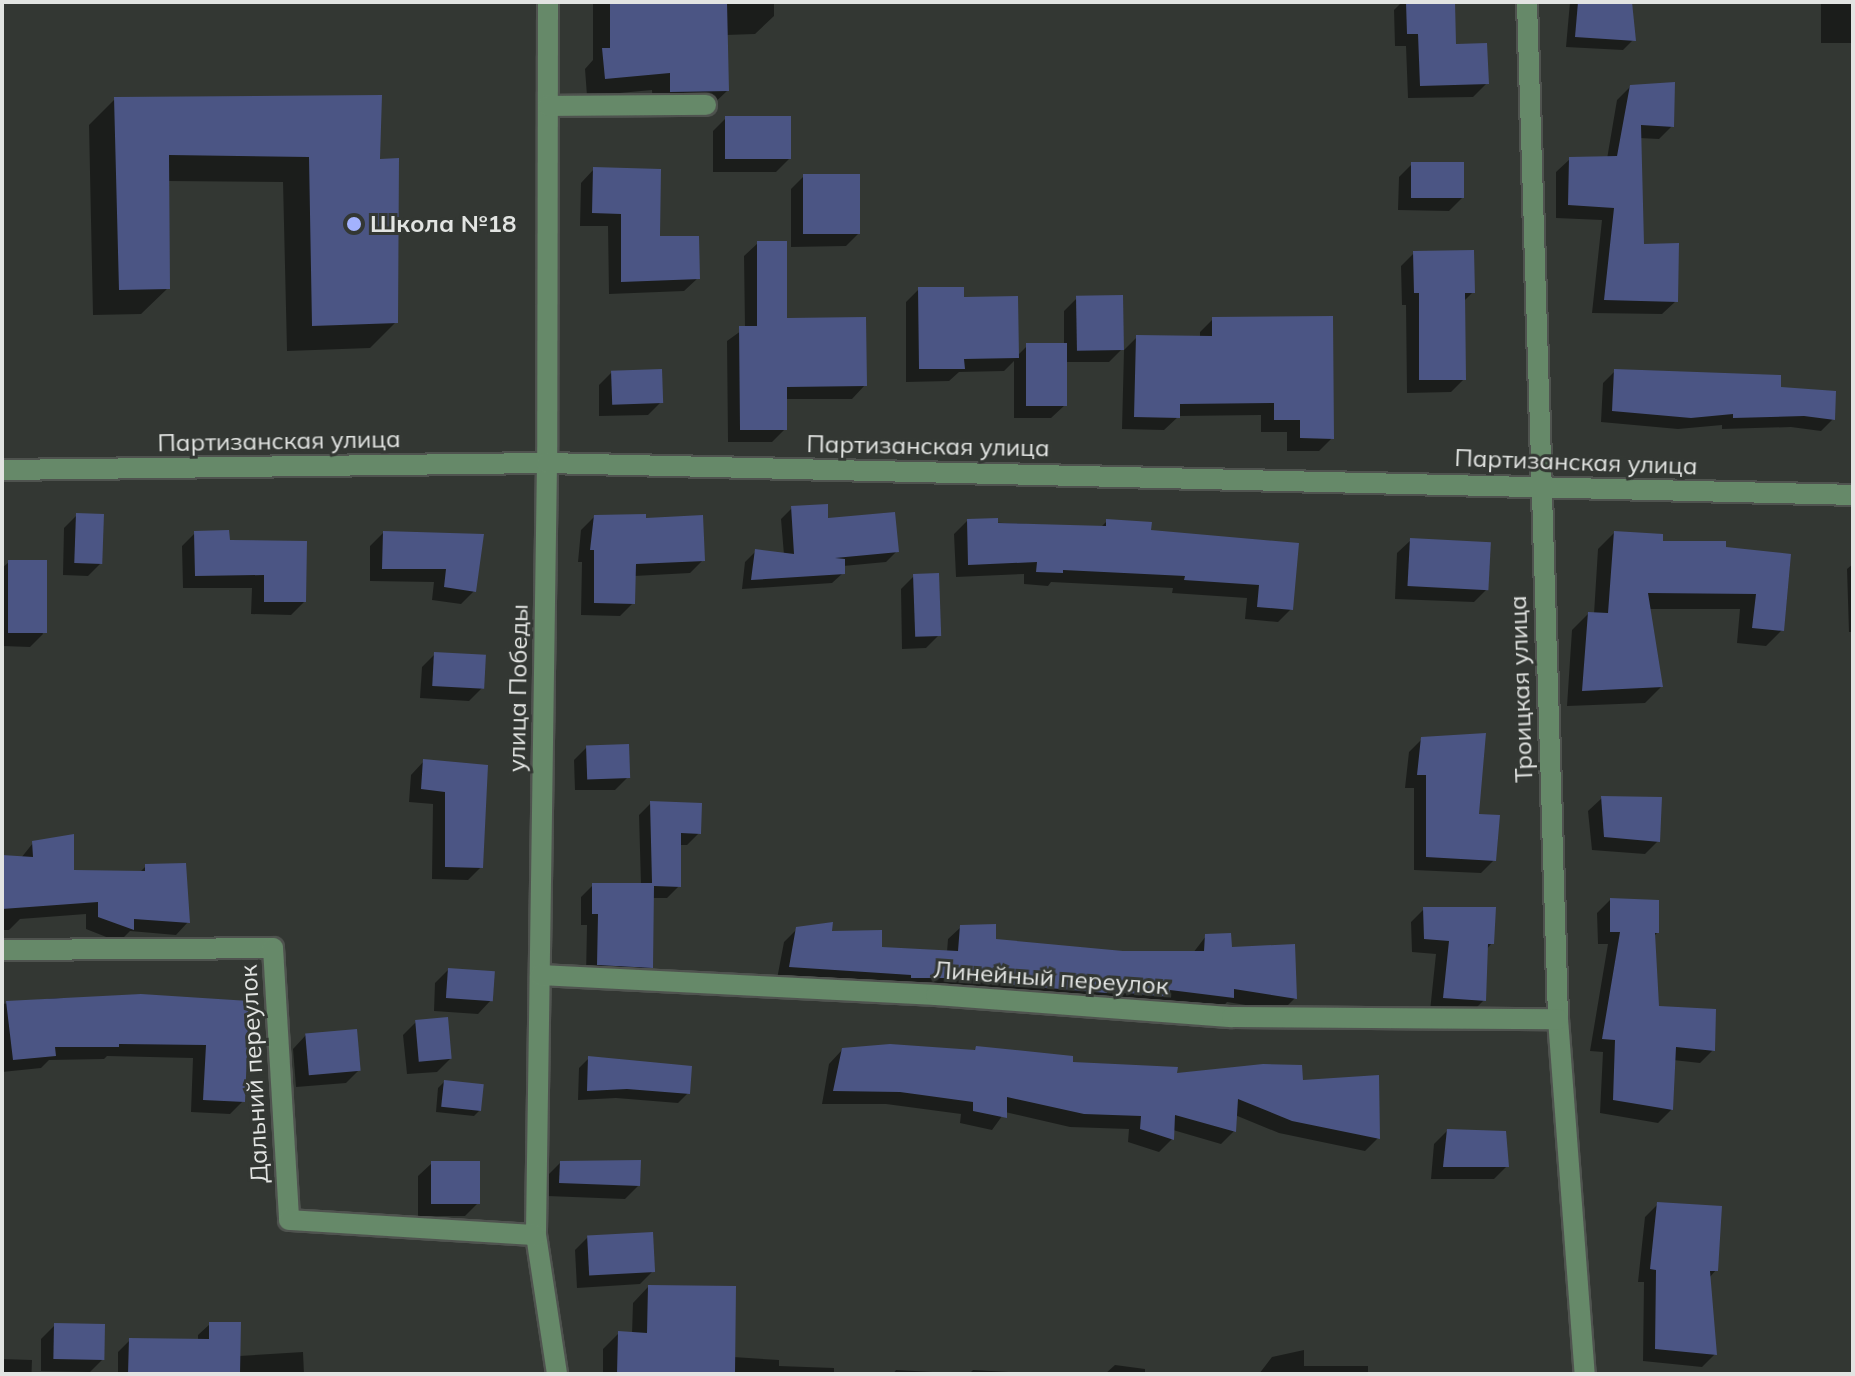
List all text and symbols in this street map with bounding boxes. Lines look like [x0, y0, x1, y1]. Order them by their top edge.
place label: Школа №18 [370, 210, 516, 238]
marker: Школа №18 [345, 215, 363, 233]
street label: Партизанская улица [157, 424, 401, 458]
street label: Партизанская улица [806, 429, 1050, 463]
street label: Партизанская улица [1454, 443, 1698, 481]
street label: Троицкая улица [1503, 595, 1539, 783]
street label: улица Победы [502, 604, 534, 772]
street label: Линейный переулок [932, 955, 1170, 1001]
street label: Дальний переулок [234, 964, 274, 1184]

